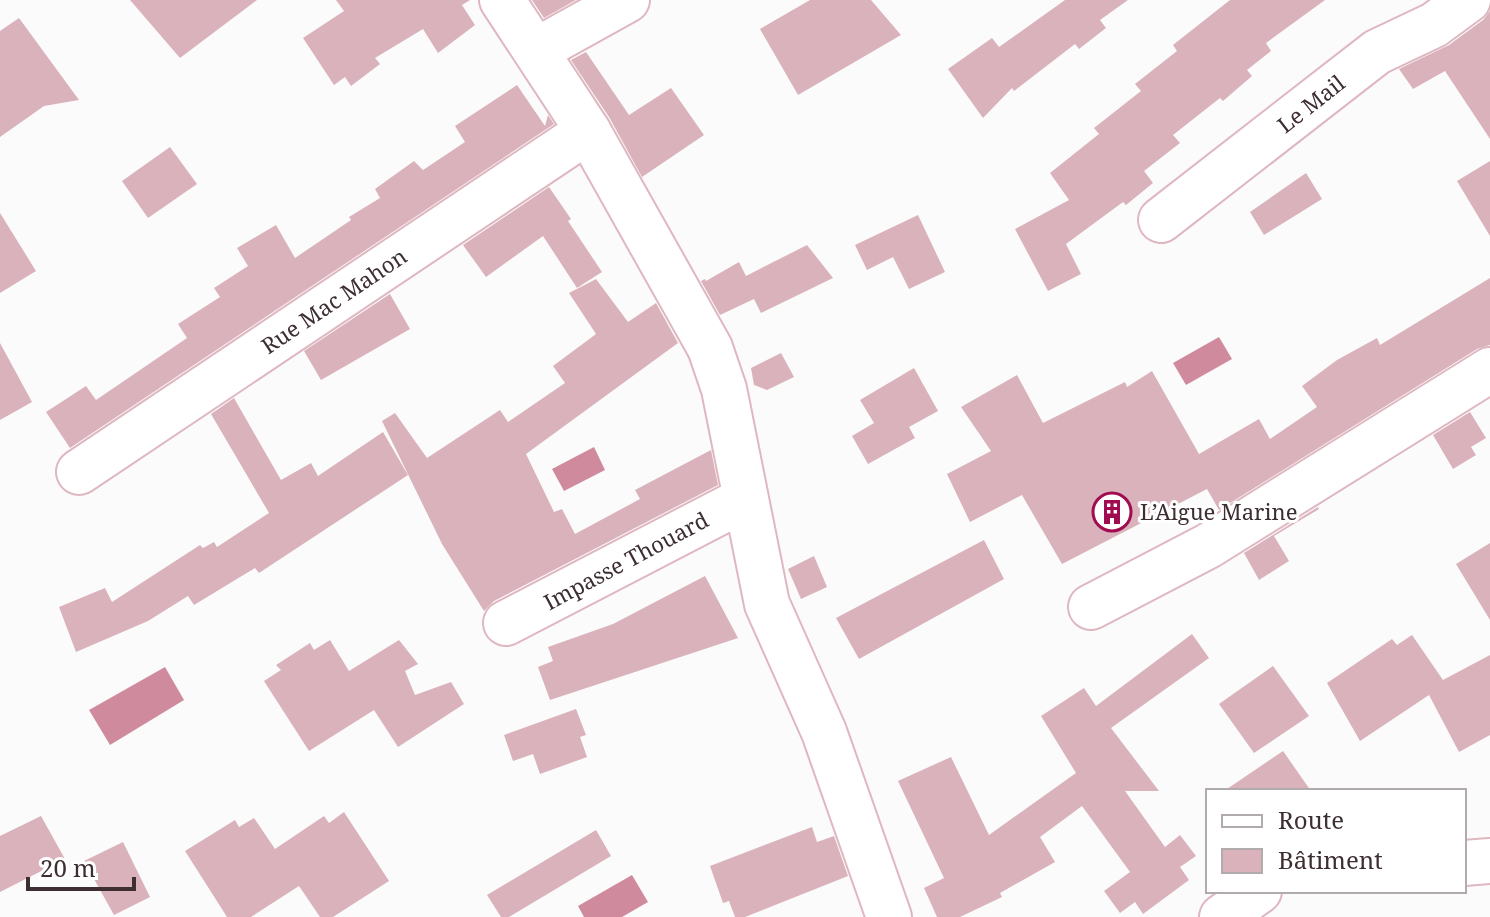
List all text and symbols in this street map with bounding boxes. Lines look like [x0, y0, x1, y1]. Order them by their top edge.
street label: Le Mail [1270, 67, 1351, 139]
street label: Rue Mac Mahon [255, 240, 412, 360]
building icon: L’Aigue Marine [1091, 491, 1133, 533]
place label: L’Aigue Marine [1140, 496, 1297, 526]
street label: Impasse Thouard [538, 504, 714, 616]
legend [1206, 789, 1466, 893]
text: Route [1278, 803, 1344, 836]
scale bar [28, 841, 134, 891]
text: Bâtiment [1278, 843, 1383, 876]
text: 20 m [40, 851, 96, 884]

